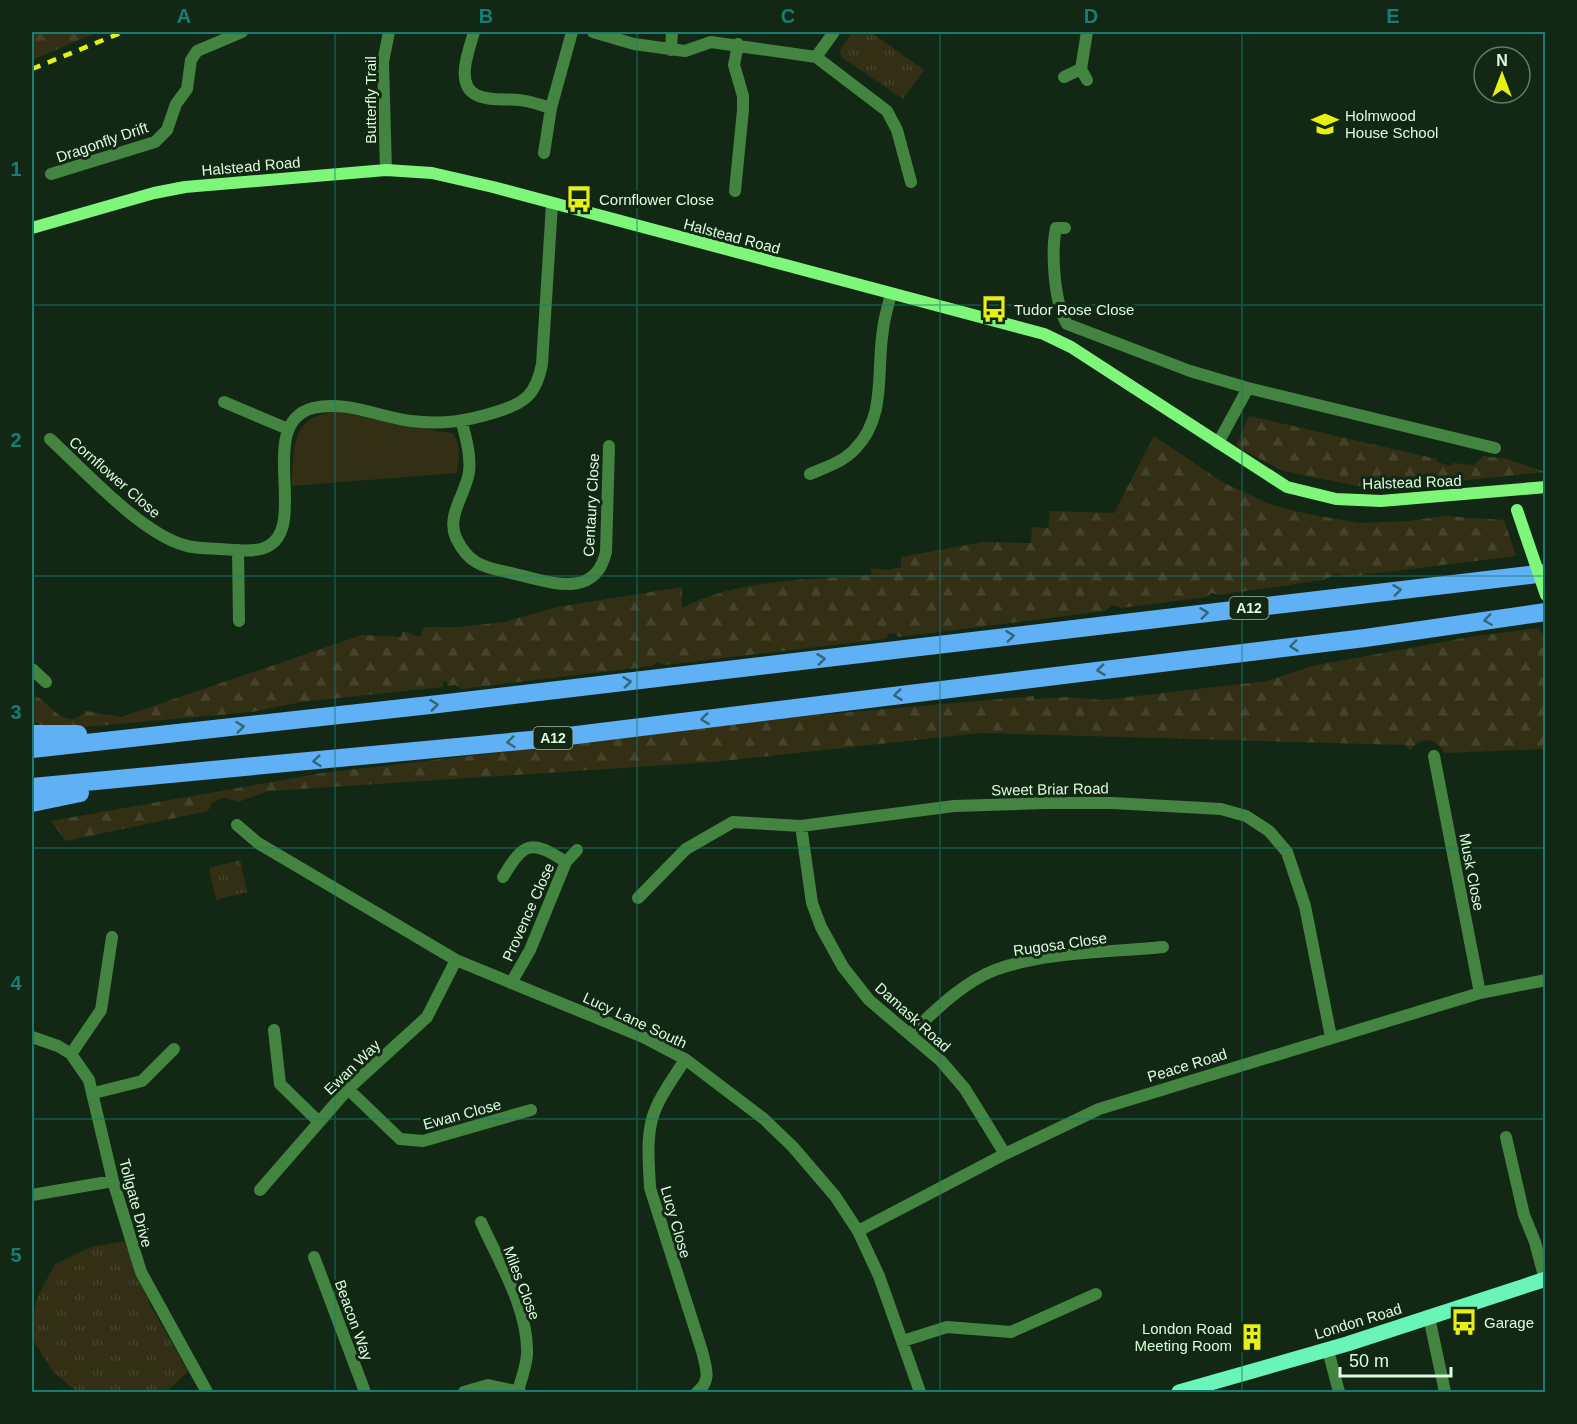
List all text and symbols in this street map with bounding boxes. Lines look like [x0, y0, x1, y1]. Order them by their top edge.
text: A [177, 5, 191, 27]
text: B [479, 5, 493, 27]
text: C [781, 5, 795, 27]
text: D [1084, 5, 1098, 27]
text: E [1386, 5, 1400, 27]
north arrow [1472, 45, 1532, 105]
text: N [1496, 52, 1508, 69]
street label: Butterfly Trail [362, 56, 379, 144]
place label: Holmwood House School [1345, 107, 1438, 141]
school or university icon: Holmwood House School [1310, 109, 1340, 139]
street label: Dragonfly Drift [54, 118, 151, 166]
street label: Halstead Road [201, 153, 301, 179]
text: 1 [10, 158, 22, 180]
bus stop icon: Cornflower Close [564, 184, 594, 214]
place label: Cornflower Close [599, 191, 714, 208]
street label: Halstead Road [682, 215, 782, 257]
bus stop icon: Tudor Rose Close [979, 294, 1009, 324]
place label: Tudor Rose Close [1014, 301, 1134, 318]
text: 2 [10, 429, 22, 451]
street label: Cornflower Close [66, 433, 164, 521]
street label: Centaury Close [580, 453, 602, 557]
street label: Halstead Road [1362, 472, 1462, 492]
one-way arrow [1393, 585, 1402, 597]
road number: A12 [1230, 597, 1268, 619]
one-way arrow [1199, 608, 1208, 620]
one-way arrow [1483, 614, 1492, 626]
one-way arrow [1005, 631, 1015, 643]
one-way arrow [1290, 640, 1299, 652]
one-way arrow [816, 653, 826, 666]
one-way arrow [1096, 663, 1105, 676]
one-way arrow [623, 676, 632, 689]
one-way arrow [894, 688, 903, 701]
one-way arrow [429, 699, 438, 712]
text: 3 [10, 701, 22, 723]
one-way arrow [700, 712, 709, 725]
one-way arrow [235, 721, 245, 733]
road number: A12 [534, 727, 572, 749]
one-way arrow [507, 735, 516, 748]
one-way arrow [313, 754, 322, 767]
street label: Sweet Briar Road [991, 779, 1109, 799]
street label: Musk Close [1456, 832, 1488, 912]
street label: Provence Close [499, 860, 557, 964]
street label: Rugosa Close [1012, 929, 1108, 959]
text: 4 [10, 972, 22, 994]
street label: Damask Road [872, 979, 954, 1055]
street label: Lucy Lane South [580, 989, 690, 1051]
street label: Ewan Way [321, 1036, 384, 1098]
street label: Peace Road [1145, 1045, 1229, 1085]
street label: Ewan Close [421, 1095, 503, 1133]
street label: Tollgate Drive [116, 1157, 156, 1249]
street label: Lucy Close [658, 1184, 694, 1260]
text: 5 [10, 1244, 22, 1266]
street label: Miles Close [500, 1244, 544, 1322]
street label: Beacon Way [332, 1277, 377, 1363]
street label: London Road [1312, 1300, 1404, 1342]
bus stop icon: Garage [1449, 1307, 1479, 1337]
place label: Garage [1484, 1314, 1534, 1331]
place label: London Road Meeting Room [1134, 1320, 1232, 1354]
building icon: London Road Meeting Room [1237, 1322, 1267, 1352]
scale bar [1340, 1340, 1451, 1378]
text: 50 m [1349, 1351, 1389, 1371]

